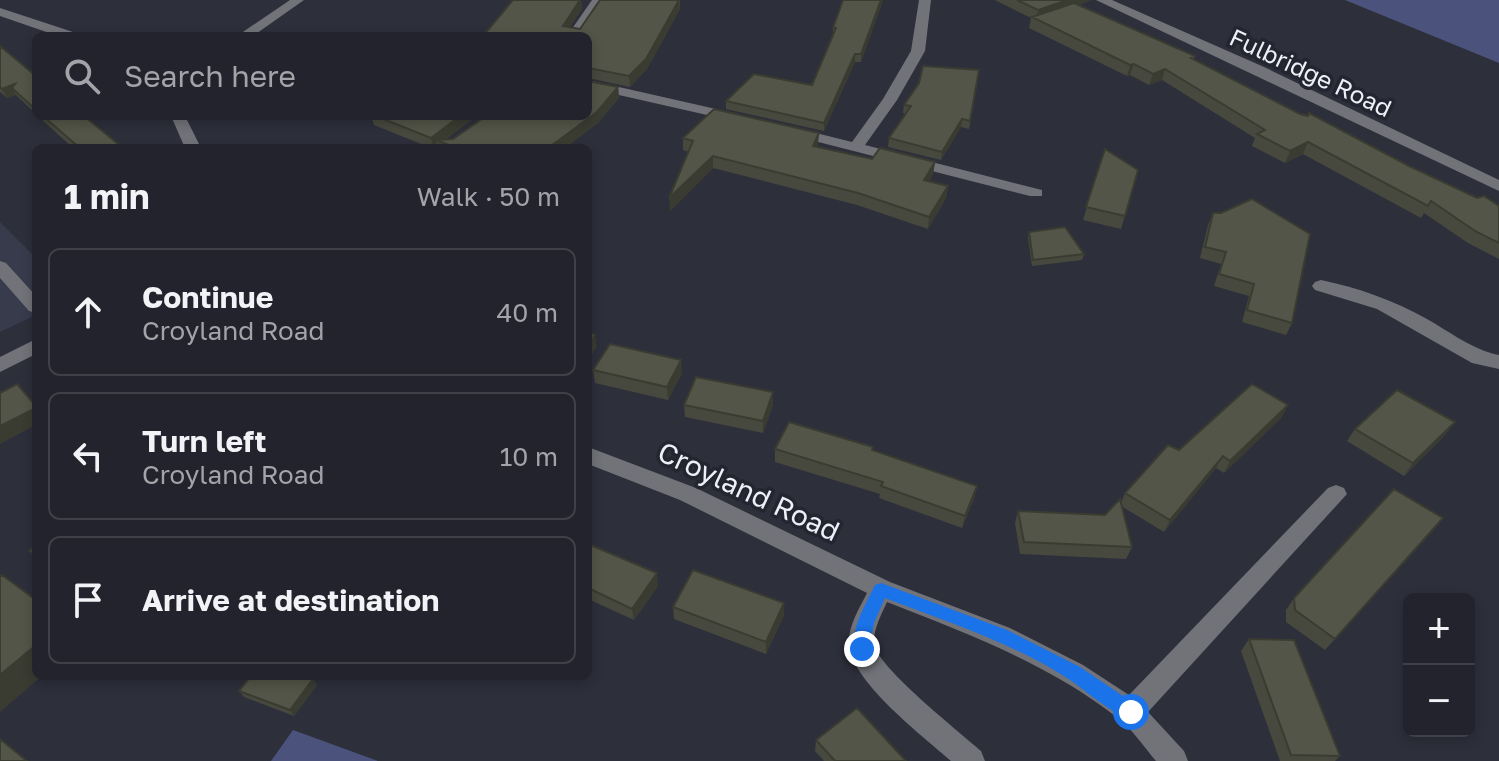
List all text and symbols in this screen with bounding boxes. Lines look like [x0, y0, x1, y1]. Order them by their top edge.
street label: Fulbridge Road [1225, 22, 1397, 122]
search box [32, 32, 592, 120]
icon: search [60, 54, 104, 98]
text: Search here [124, 58, 296, 94]
text: 1 min [64, 176, 150, 216]
text: Walk · 50 m [417, 181, 560, 212]
text: Continue [142, 279, 273, 315]
icon: ahead [66, 290, 110, 334]
text: 40 m [497, 297, 558, 328]
text: Croyland Road [142, 315, 324, 346]
text: Turn left [142, 423, 267, 459]
icon: left [66, 434, 110, 478]
street label: Croyland Road [653, 435, 845, 547]
text: 10 m [500, 441, 558, 472]
text: Croyland Road [142, 459, 324, 490]
icon: arrive [66, 578, 110, 622]
text: Arrive at destination [142, 582, 439, 618]
map controls [1403, 593, 1475, 737]
button: + [1403, 593, 1475, 665]
route end [844, 631, 880, 667]
button: − [1403, 665, 1475, 737]
route start [1113, 694, 1149, 730]

